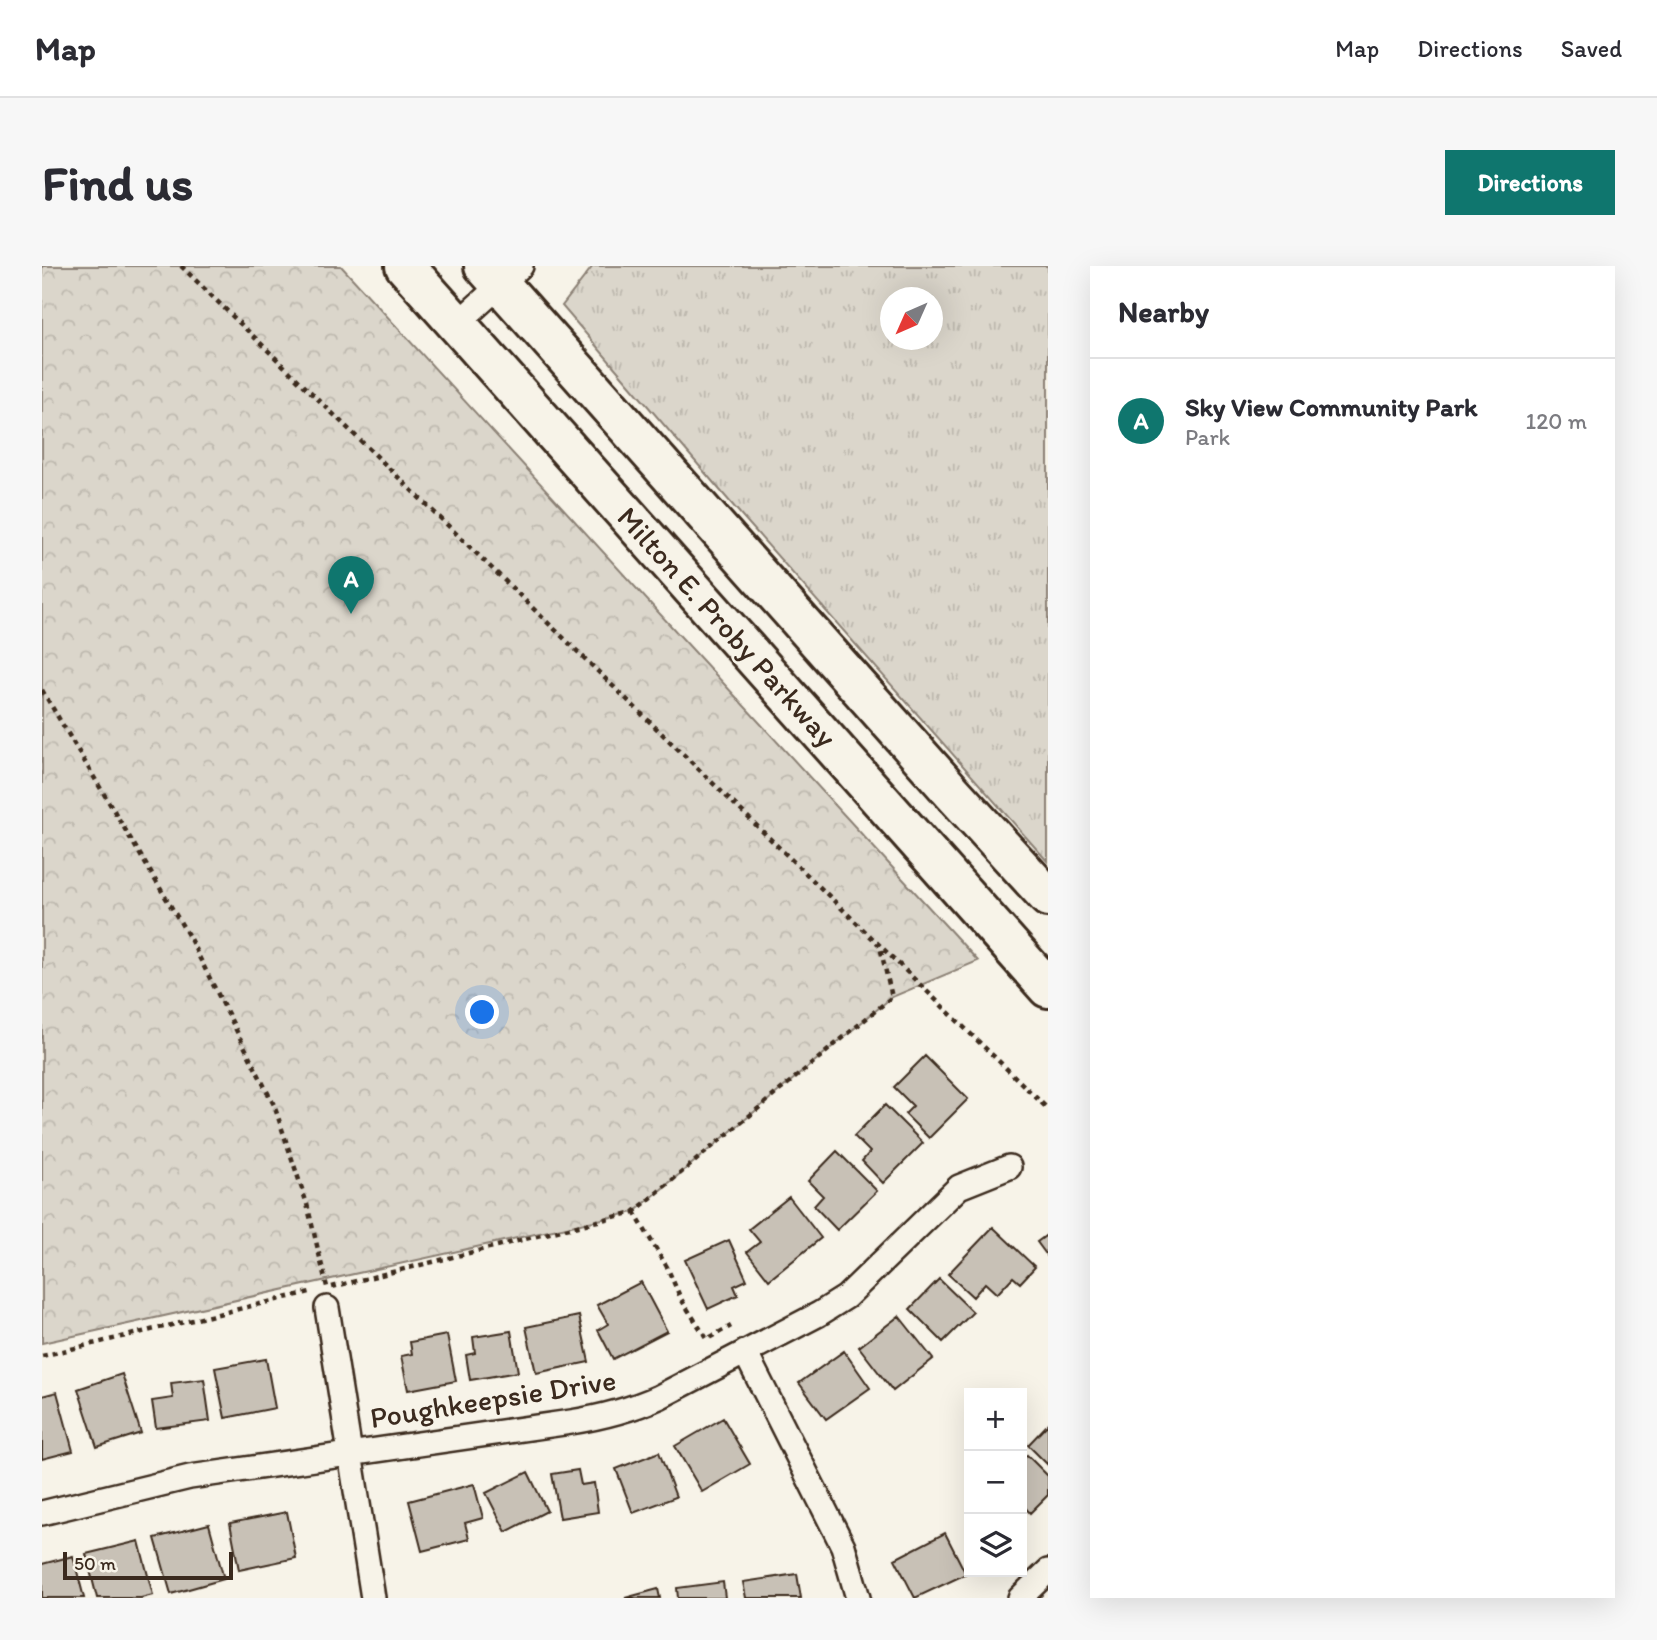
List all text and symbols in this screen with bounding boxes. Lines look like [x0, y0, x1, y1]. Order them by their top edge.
text: Map [35, 29, 96, 68]
text: Map [1335, 34, 1379, 63]
text: Directions [1417, 34, 1523, 63]
text: Saved [1561, 34, 1622, 63]
button: Directions [1445, 150, 1615, 215]
text: Find us [42, 153, 193, 212]
north arrow [880, 287, 943, 350]
text: Nearby [1118, 293, 1209, 330]
text: Sky View Community Park [1185, 391, 1477, 423]
text: A [1134, 407, 1148, 435]
text: 120 m [1526, 407, 1587, 435]
text: Park [1185, 423, 1230, 451]
street label: Milton E. Proby Parkway [610, 499, 845, 755]
pin: A [328, 556, 374, 614]
your location [465, 995, 499, 1029]
street label: Poughkeepsie Drive [367, 1361, 619, 1436]
map controls [964, 1388, 1027, 1577]
button: + [964, 1388, 1027, 1451]
button: − [964, 1451, 1027, 1514]
button: layers [964, 1514, 1027, 1577]
scale bar [63, 1549, 233, 1581]
text: 50 m [74, 1552, 116, 1575]

